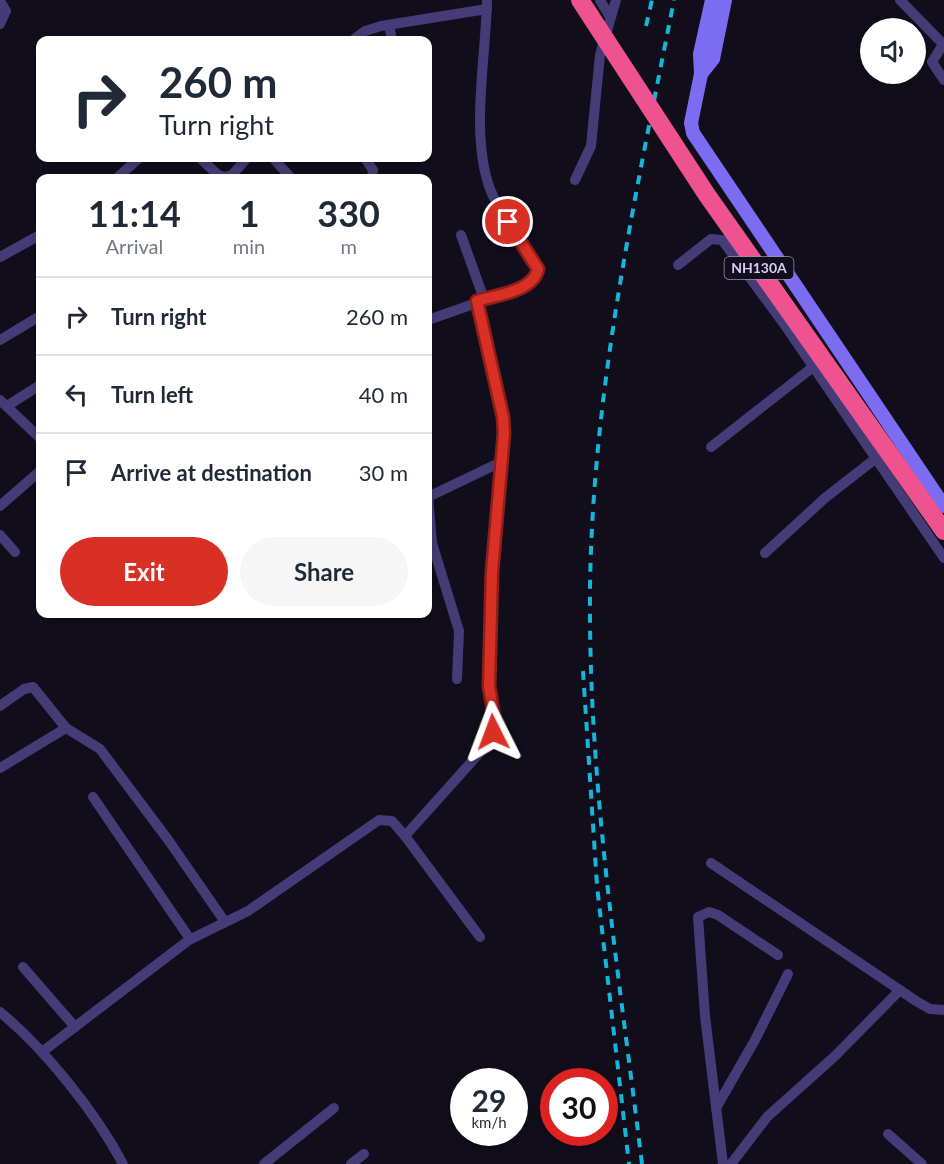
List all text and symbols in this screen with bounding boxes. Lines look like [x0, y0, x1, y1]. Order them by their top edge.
map controls [860, 18, 926, 84]
button: sound [860, 18, 926, 84]
text: 260 m [159, 57, 277, 107]
icon: right [60, 60, 138, 138]
text: Turn right [159, 108, 274, 141]
text: 11:14 [88, 191, 181, 235]
text: 1 [239, 191, 260, 235]
text: 330 [317, 191, 380, 235]
pin [482, 196, 533, 247]
icon: arrive [491, 205, 524, 238]
text: Arrival [106, 234, 163, 258]
text: min [233, 234, 265, 258]
text: m [340, 234, 357, 258]
road number: NH130A [724, 257, 794, 279]
icon: right [60, 300, 93, 333]
text: Turn right [111, 303, 206, 330]
text: 260 m [346, 303, 408, 330]
icon: left [60, 378, 93, 411]
text: Turn left [111, 381, 193, 408]
text: 40 m [359, 381, 408, 408]
icon: arrive [60, 456, 93, 489]
text: Arrive at destination [111, 459, 312, 486]
text: 30 m [359, 459, 408, 486]
button: Exit [60, 537, 228, 606]
button: Share [240, 537, 408, 606]
position arrow [461, 700, 525, 764]
speed limit sign: 30 [540, 1068, 618, 1146]
text: 29 [472, 1082, 506, 1118]
text: km/h [471, 1113, 507, 1131]

